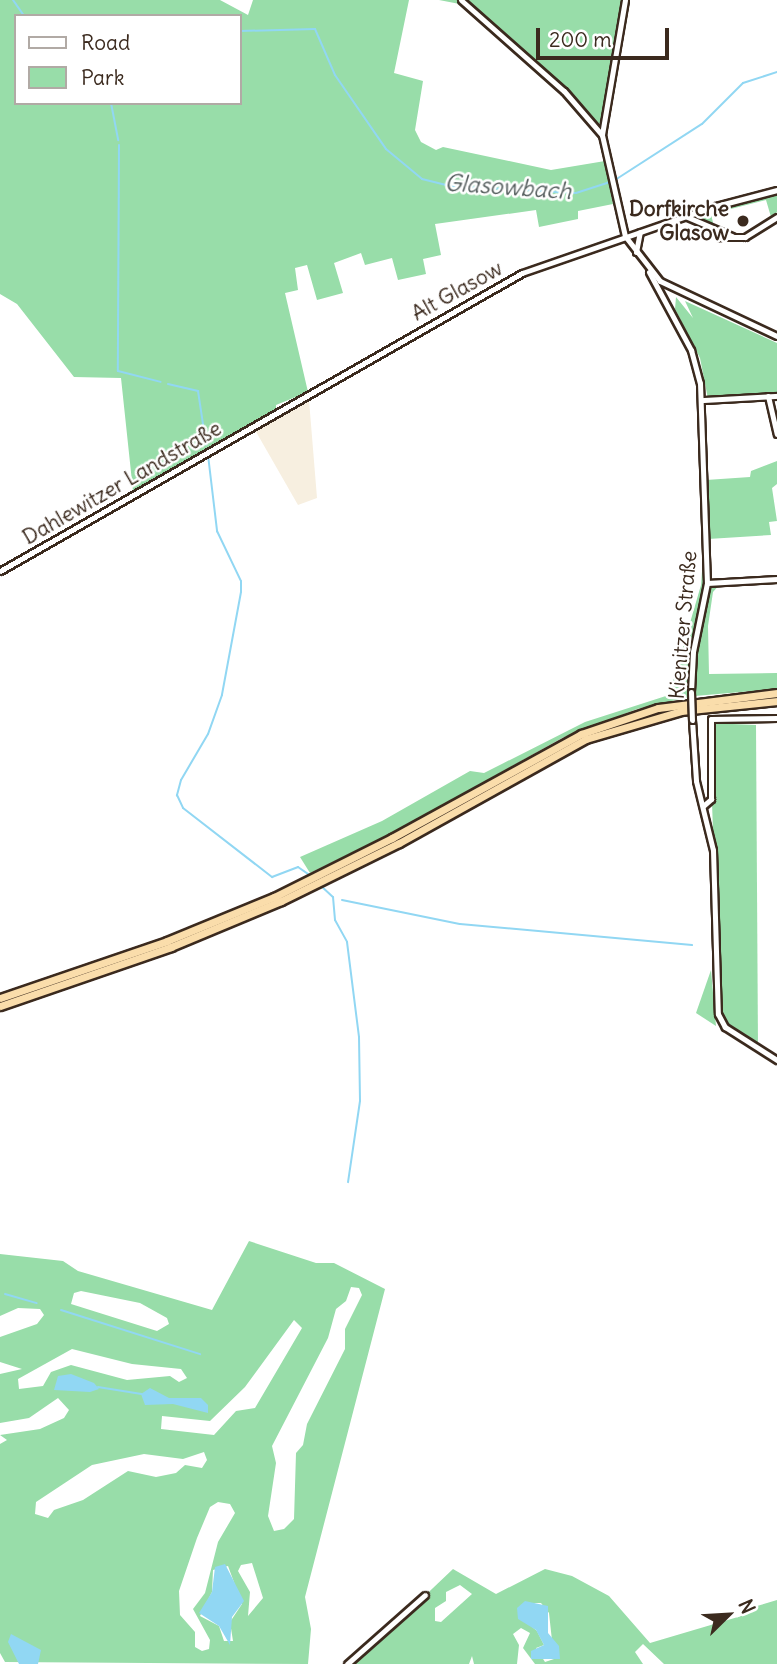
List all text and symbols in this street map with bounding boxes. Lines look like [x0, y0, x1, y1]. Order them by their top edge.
legend [14, 14, 242, 105]
scale bar [539, 14, 672, 58]
text: 200 m [549, 26, 612, 53]
text: Road [81, 29, 130, 56]
text: Park [81, 64, 124, 91]
water label: Glasowbach [444, 169, 572, 205]
place label: Dorfkirche Glasow [629, 196, 729, 246]
marker: Dorfkirche Glasow [735, 213, 751, 229]
street label: Alt Glasow [407, 256, 507, 326]
street label: Dahlewitzer Landstraße [18, 416, 226, 550]
street label: Kienitzer Straße [664, 550, 702, 700]
north arrow [693, 1580, 763, 1650]
text: N [734, 1596, 761, 1617]

